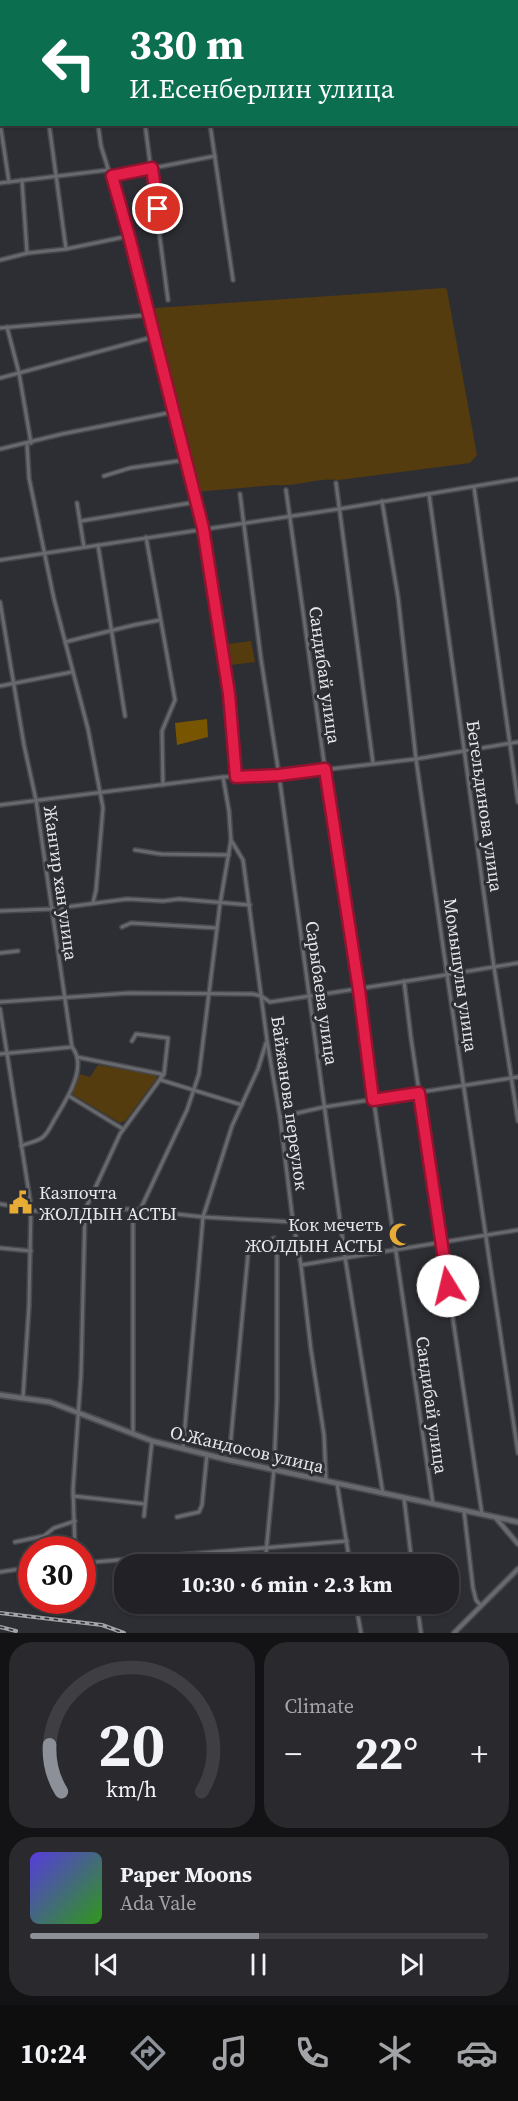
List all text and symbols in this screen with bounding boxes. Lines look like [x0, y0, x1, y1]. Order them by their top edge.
text: 330 m [129, 15, 244, 73]
icon: left [30, 24, 108, 102]
text: И.Есенберлин улица [129, 70, 394, 107]
pin [132, 183, 183, 234]
icon: arrive [141, 192, 174, 225]
street label: Сандибай улица [303, 605, 347, 746]
street label: Бегельдинова улица [461, 719, 510, 894]
street label: Жангир хан улица [38, 804, 84, 963]
street label: Момышулы улица [438, 897, 484, 1054]
street label: Сарыбаева улица [300, 919, 345, 1068]
street label: Байжанова переулок [265, 1014, 315, 1192]
place label: Казпочта ЖОЛДЫН АСТЫ [39, 1180, 177, 1226]
public building icon: Казпочта ЖОЛДЫН АСТЫ [8, 1189, 34, 1215]
place label: Кок мечеть ЖОЛДЫН АСТЫ [245, 1212, 383, 1258]
mosque icon: Кок мечеть ЖОЛДЫН АСТЫ [388, 1221, 414, 1247]
position arrow [416, 1254, 480, 1318]
street label: Сандибай улица [410, 1335, 454, 1476]
street label: О.Жандосов улица [168, 1419, 327, 1479]
speed limit sign: 30 [18, 1536, 96, 1614]
text: 10:30 · 6 min · 2.3 km [181, 1569, 392, 1599]
text: Climate [285, 1692, 354, 1720]
text: 20 [98, 1701, 166, 1787]
text: 22° [354, 1722, 418, 1784]
text: − [285, 1731, 302, 1776]
text: + [470, 1731, 488, 1776]
text: km/h [106, 1775, 157, 1804]
text: Paper Moons [120, 1859, 252, 1889]
text: Ada Vale [120, 1889, 196, 1917]
icon: previous [90, 1948, 123, 1981]
icon: pause [242, 1948, 275, 1981]
icon: next [395, 1948, 428, 1981]
icon: directions [127, 2032, 169, 2074]
icon: music [209, 2032, 251, 2074]
icon: phone [291, 2032, 333, 2074]
icon: climate [374, 2032, 416, 2074]
icon: car [456, 2032, 498, 2074]
text: 10:24 [20, 2035, 87, 2072]

